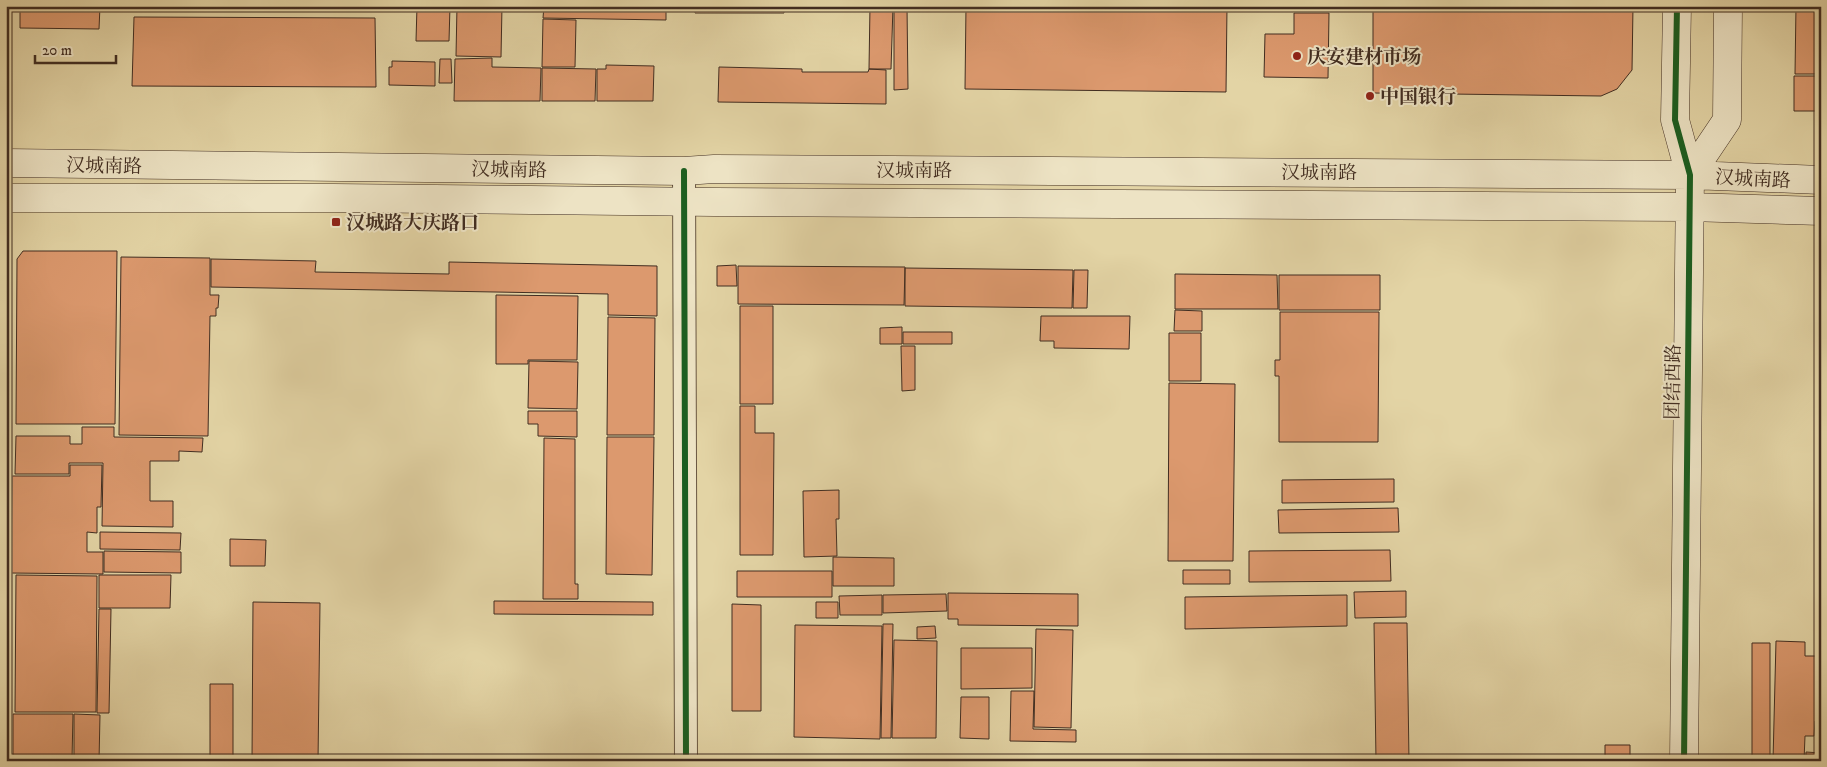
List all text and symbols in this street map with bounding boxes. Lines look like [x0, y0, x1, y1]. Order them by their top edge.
scale bar [35, 32, 116, 64]
text: 20 m [42, 41, 72, 60]
place label: 庆安建材市场 [1307, 46, 1421, 69]
marker: 庆安建材市场 [1291, 50, 1303, 62]
place label: 中国银行 [1380, 86, 1456, 109]
marker: 中国银行 [1364, 90, 1376, 102]
street label: 汉城南路 [66, 154, 142, 179]
street label: 汉城南路 [471, 158, 547, 183]
street label: 汉城南路 [876, 160, 952, 183]
street label: 汉城南路 [1281, 162, 1357, 185]
street label: 汉城南路 [1714, 166, 1791, 193]
place label: 汉城路大庆路口 [346, 212, 479, 235]
marker: 汉城路大庆路口 [330, 216, 342, 228]
street label: 团结西路 [1661, 344, 1686, 420]

